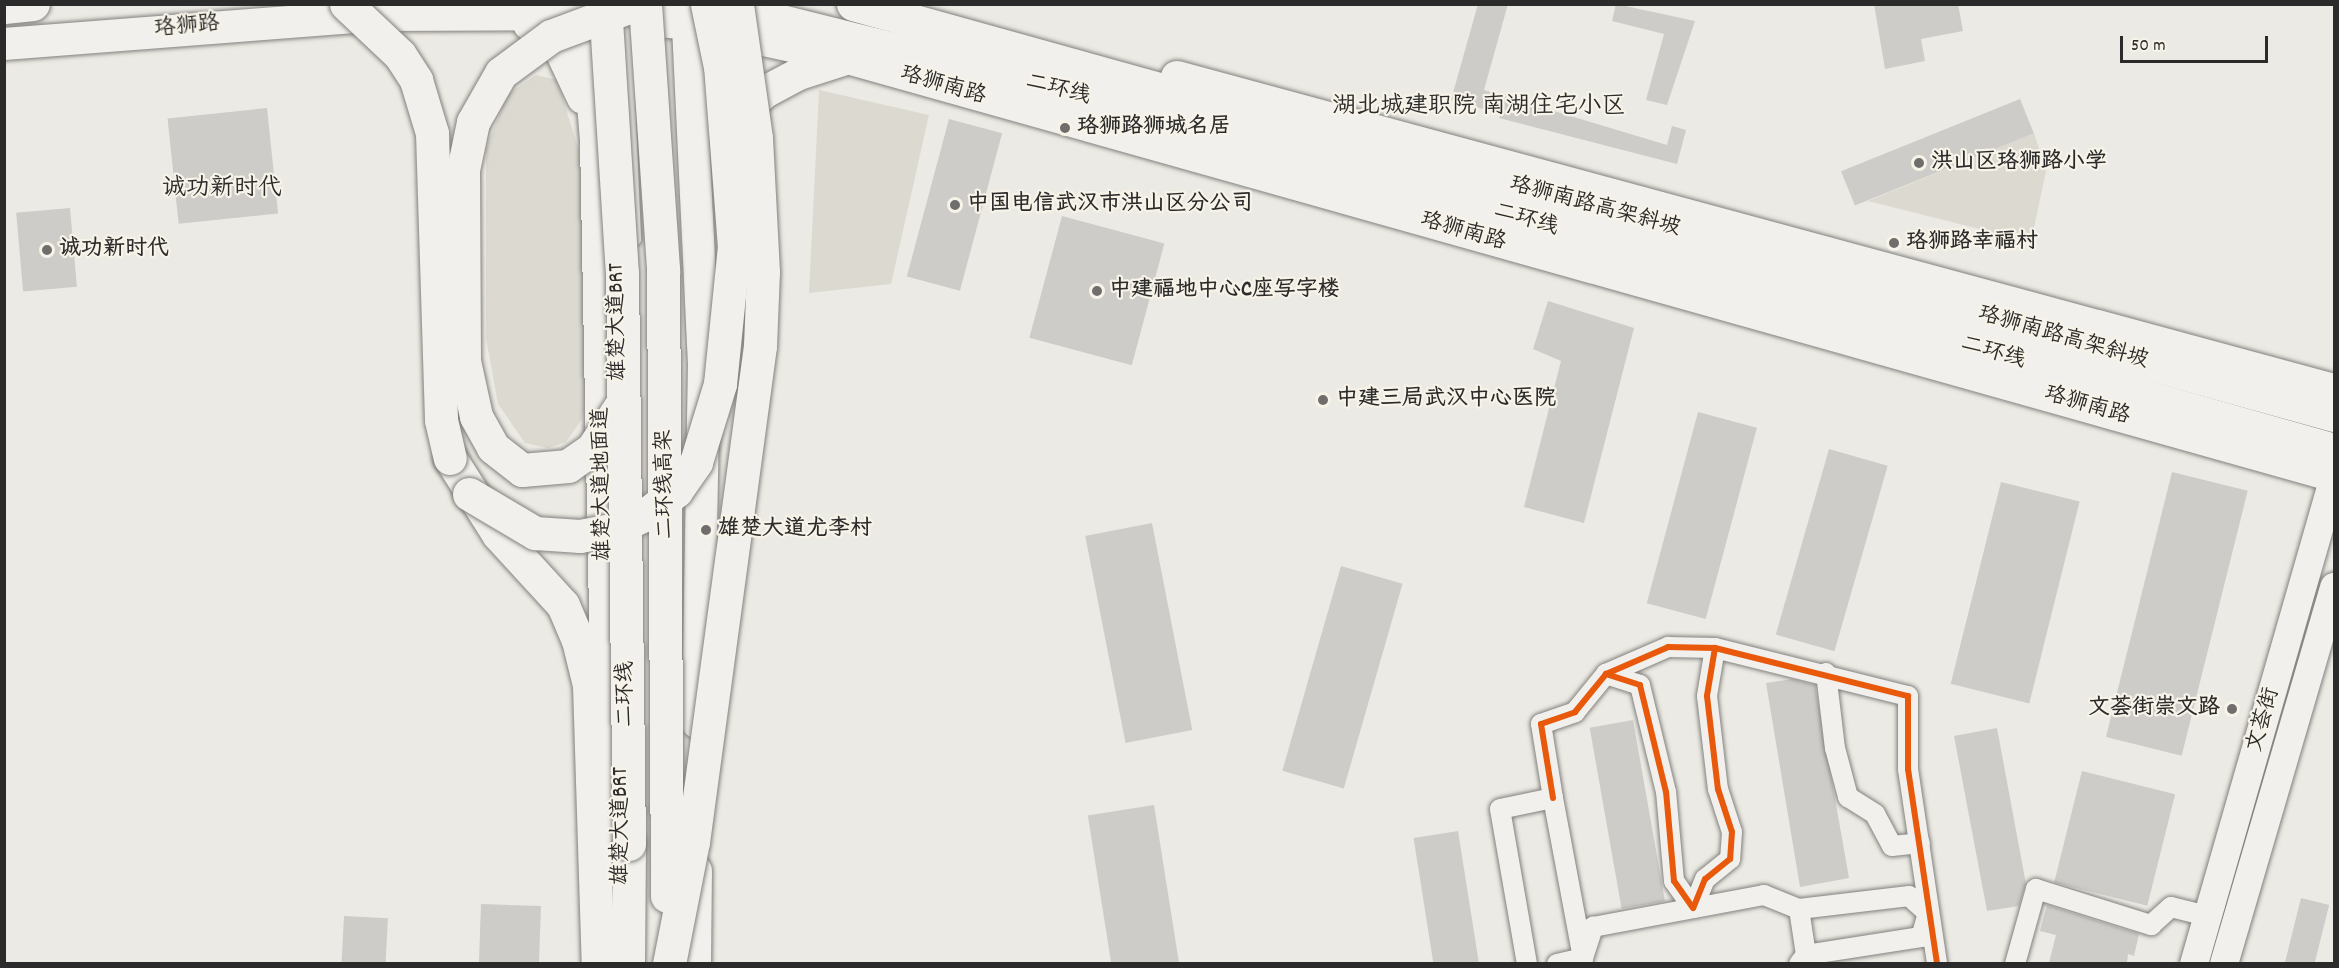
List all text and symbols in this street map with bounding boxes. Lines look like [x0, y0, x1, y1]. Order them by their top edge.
street label: 珞狮路 [153, 11, 221, 43]
scale bar [2123, 24, 2272, 62]
text: 50 m [2131, 34, 2166, 59]
street label: 珞狮南路 [897, 61, 989, 111]
street label: 二环线 [1023, 69, 1093, 111]
district label: 湖北城建职院 南湖住宅小区 [1332, 94, 1626, 122]
place label: 珞狮路狮城名居 [1077, 115, 1231, 141]
marker: 珞狮路狮城名居 [1058, 121, 1072, 135]
place label: 洪山区珞狮路小学 [1931, 150, 2107, 176]
marker: 洪山区珞狮路小学 [1912, 156, 1926, 170]
street label: 珞狮南路高架斜坡 [1507, 171, 1683, 243]
district label: 诚功新时代 [162, 176, 282, 204]
place label: 中国电信武汉市洪山区分公司 [967, 192, 1253, 218]
marker: 中国电信武汉市洪山区分公司 [948, 198, 962, 212]
street label: 二环线 [1491, 198, 1561, 242]
street label: 珞狮南路 [1417, 207, 1509, 257]
place label: 珞狮路幸福村 [1906, 230, 2038, 256]
marker: 珞狮路幸福村 [1887, 236, 1901, 250]
place label: 诚功新时代 [59, 237, 169, 263]
marker: 诚功新时代 [40, 243, 54, 257]
street label: 雄楚大道BRT [604, 263, 632, 381]
place label: 中建福地中心C座写字楼 [1109, 278, 1340, 304]
marker: 中建福地中心C座写字楼 [1090, 284, 1104, 298]
street label: 珞狮南路高架斜坡 [1975, 301, 2151, 375]
street label: 二环线 [1958, 331, 2028, 375]
street label: 珞狮南路 [2041, 381, 2133, 431]
place label: 中建三局武汉中心医院 [1336, 387, 1556, 413]
marker: 中建三局武汉中心医院 [1314, 391, 1332, 409]
street label: 雄楚大道地面道 [588, 407, 618, 561]
street label: 二环线高架 [652, 429, 680, 539]
place label: 雄楚大道尤李村 [718, 517, 872, 543]
marker: 雄楚大道尤李村 [699, 523, 713, 537]
street label: 二环线 [614, 661, 640, 727]
street label: 文荟街 [2242, 685, 2286, 755]
place label: 文荟街崇文路 [2088, 696, 2220, 722]
marker: 文荟街崇文路 [2225, 702, 2239, 716]
street label: 雄楚大道BRT [609, 767, 635, 885]

